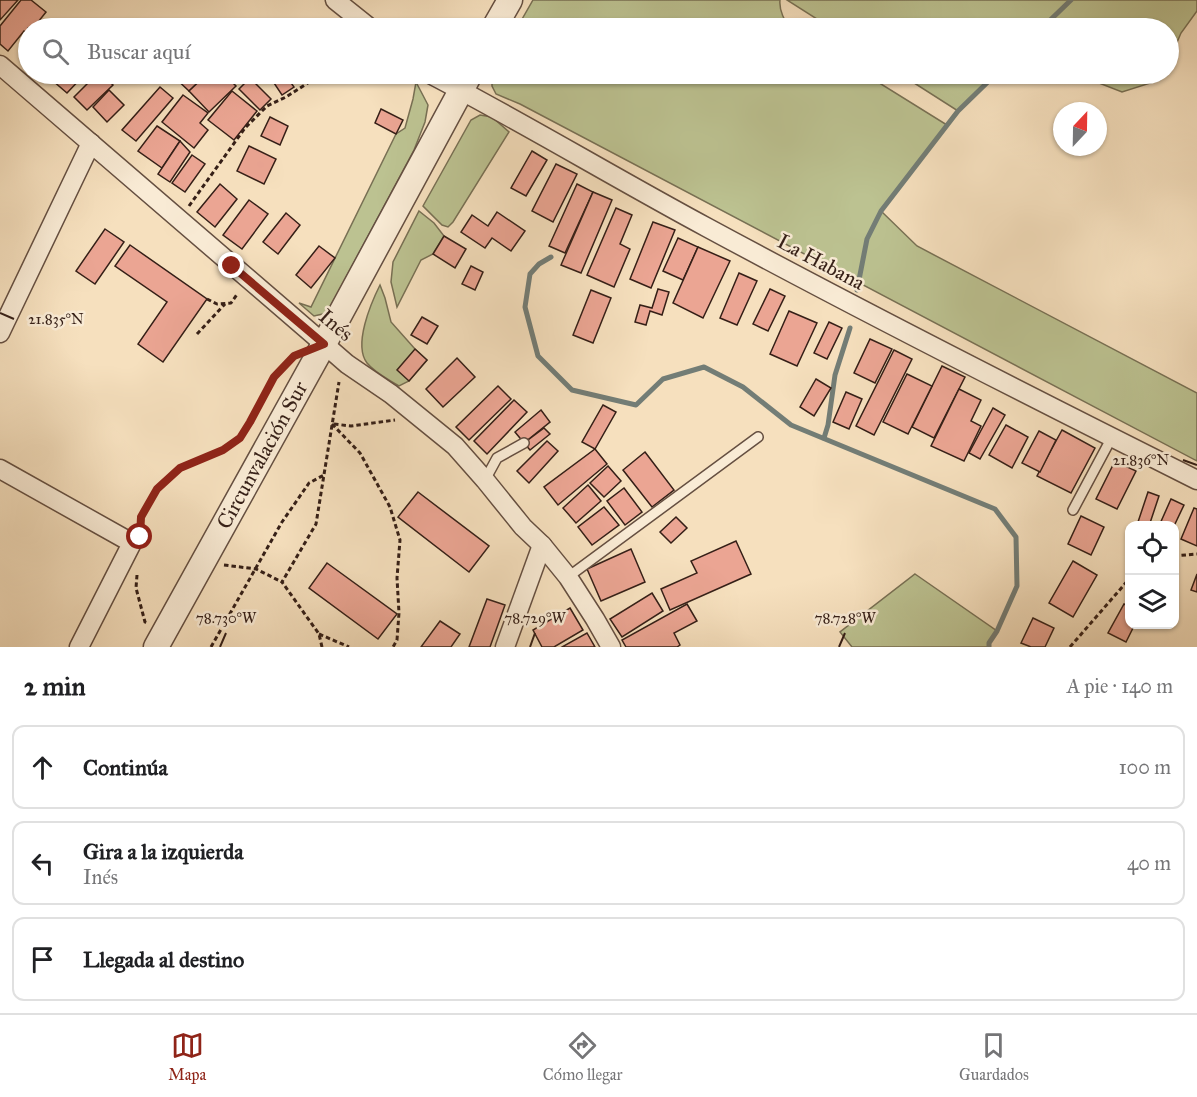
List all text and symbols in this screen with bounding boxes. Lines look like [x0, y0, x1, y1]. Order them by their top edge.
search box [18, 18, 1179, 84]
icon: search [39, 35, 72, 68]
text: Buscar aquí [87, 38, 190, 65]
north arrow [1053, 102, 1107, 156]
street label: La Habana [773, 228, 869, 296]
route end [218, 252, 244, 278]
street label: Inés [314, 303, 358, 347]
text: 21.835°N [28, 310, 84, 328]
street label: Circunvalación Sur [211, 377, 313, 533]
text: 21.836°N [1113, 451, 1169, 469]
map controls [1125, 521, 1179, 629]
button: locate [1125, 521, 1179, 575]
route start [126, 523, 152, 549]
button: layers [1125, 575, 1179, 629]
text: 78.730°W [196, 609, 257, 627]
text: 78.729°W [504, 609, 566, 627]
text: 78.728°W [814, 609, 876, 627]
text: 2 min [24, 670, 85, 702]
text: A pie · 140 m [1067, 674, 1173, 698]
icon: ahead [26, 751, 59, 784]
text: Continúa [83, 754, 168, 781]
text: 100 m [1119, 755, 1171, 779]
text: Gira a la izquierda [83, 838, 244, 865]
icon: left [26, 847, 59, 880]
text: 40 m [1127, 851, 1171, 875]
text: Inés [83, 865, 118, 889]
icon: arrive [26, 943, 59, 976]
text: Llegada al destino [83, 946, 244, 973]
tab: Mapa [168, 1029, 206, 1084]
tab: Cómo llegar [543, 1029, 622, 1084]
tab: Guardados [959, 1029, 1029, 1084]

